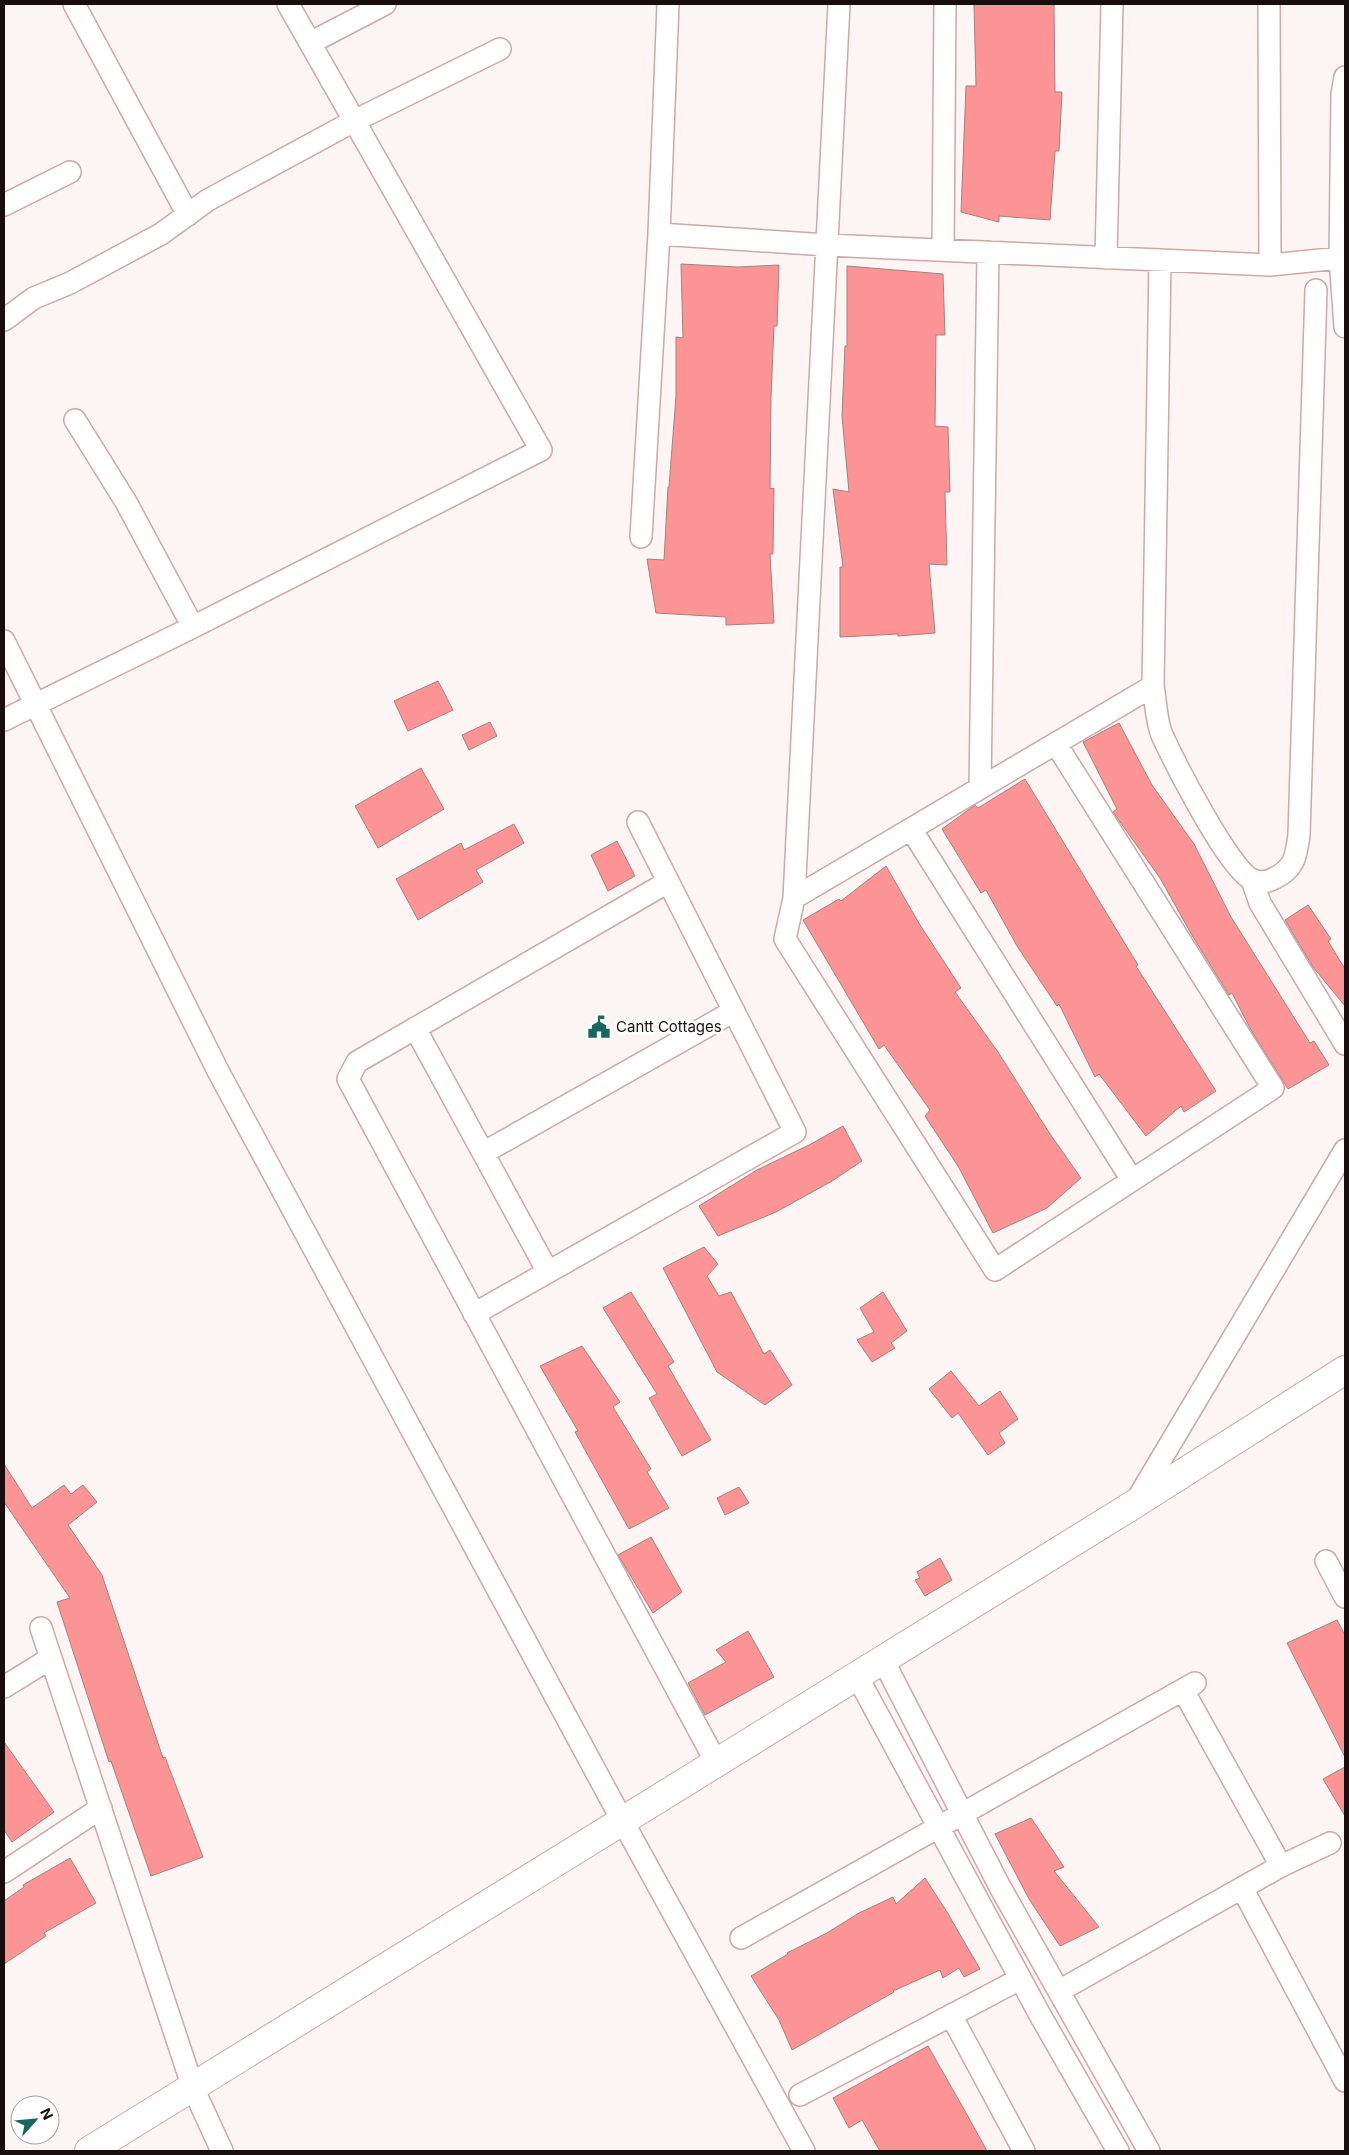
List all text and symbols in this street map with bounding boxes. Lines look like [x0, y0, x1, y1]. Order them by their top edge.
public building icon: Cantt Cottages [586, 1014, 612, 1040]
place label: Cantt Cottages [616, 1017, 722, 1036]
north arrow [10, 2095, 60, 2145]
text: N [37, 2105, 57, 2122]

